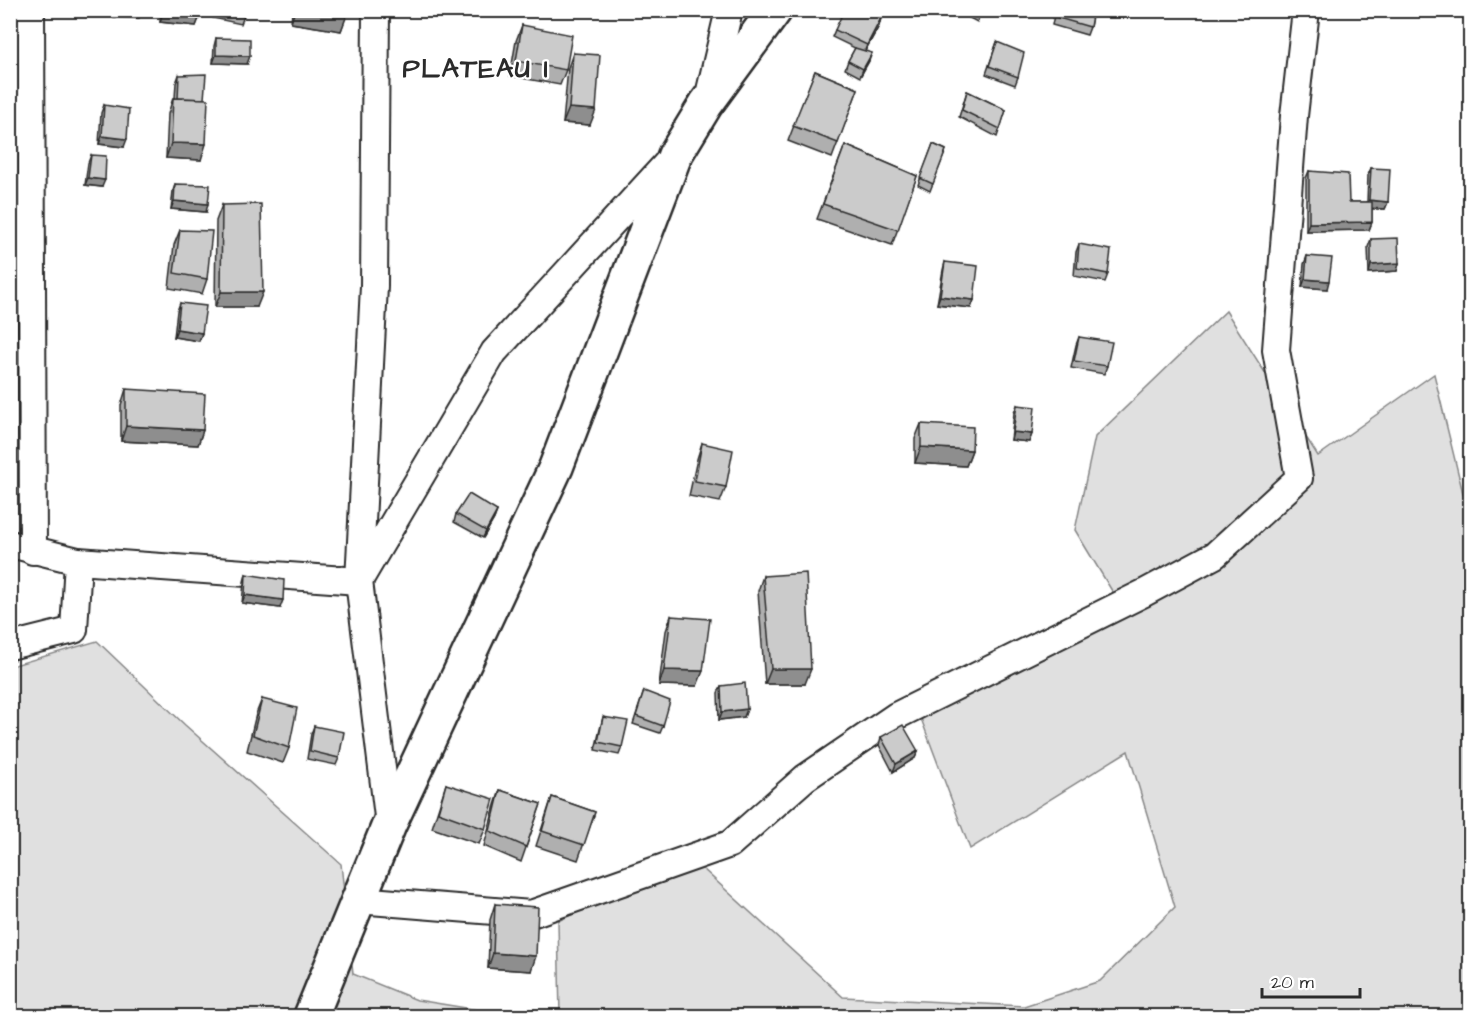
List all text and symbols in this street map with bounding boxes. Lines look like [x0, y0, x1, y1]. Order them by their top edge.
district label: PLATEAU I [403, 50, 549, 88]
scale bar [1262, 961, 1360, 999]
text: 20 m [1271, 970, 1314, 995]

